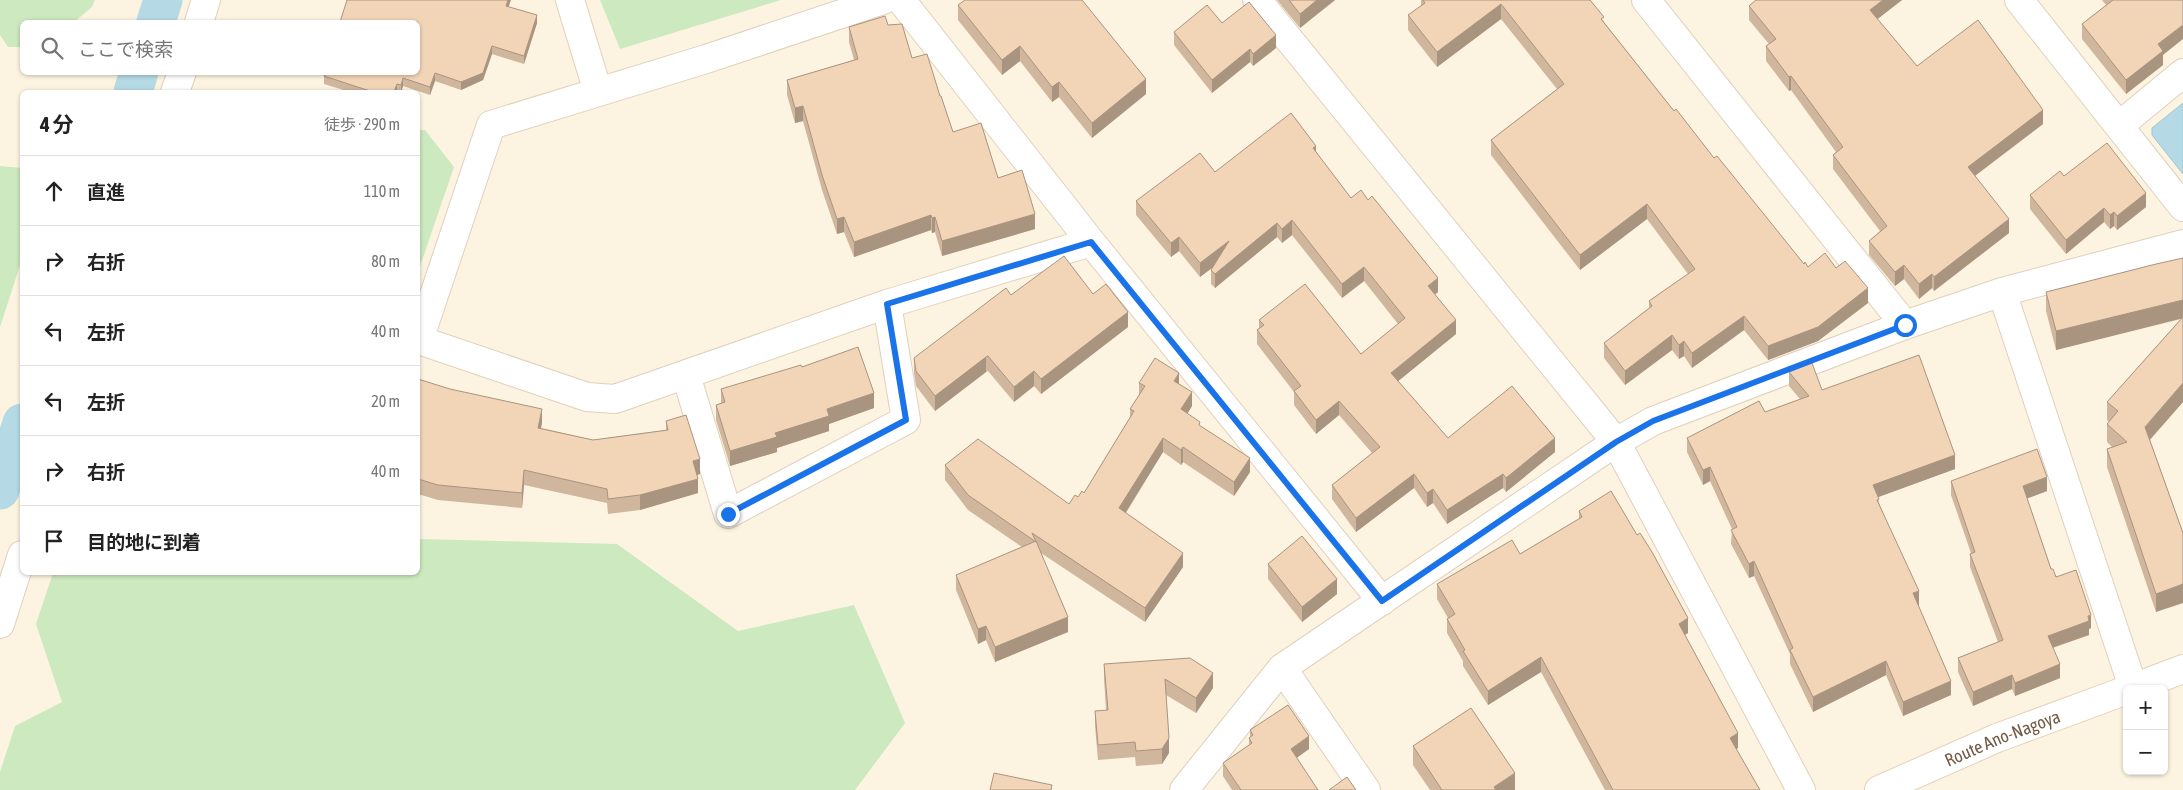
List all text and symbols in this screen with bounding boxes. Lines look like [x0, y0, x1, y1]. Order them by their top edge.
search box [20, 20, 420, 75]
icon: search [38, 34, 66, 62]
text: ここで検索 [78, 38, 173, 60]
text: 4 分 [40, 112, 74, 136]
text: 徒歩 · 290 m [324, 115, 400, 133]
icon: ahead [40, 177, 68, 205]
text: 直進 [87, 181, 125, 203]
text: 110 m [364, 182, 400, 200]
icon: right [40, 247, 68, 275]
text: 右折 [87, 251, 125, 273]
text: 80 m [371, 252, 400, 270]
route start [1894, 314, 1917, 337]
icon: left [40, 317, 68, 345]
text: 左折 [87, 321, 125, 343]
text: 40 m [371, 322, 400, 340]
icon: left [40, 387, 68, 415]
text: 左折 [87, 391, 125, 413]
text: 20 m [371, 392, 400, 410]
icon: right [40, 457, 68, 485]
text: 右折 [87, 461, 125, 483]
text: 40 m [371, 462, 400, 480]
route end [717, 503, 740, 526]
icon: arrive [40, 527, 68, 555]
text: 目的地に到着 [87, 531, 201, 553]
map controls [2123, 685, 2168, 775]
button: + [2123, 685, 2168, 730]
street label: Route Ano-Nagoya [1941, 705, 2063, 770]
button: − [2123, 730, 2168, 775]

